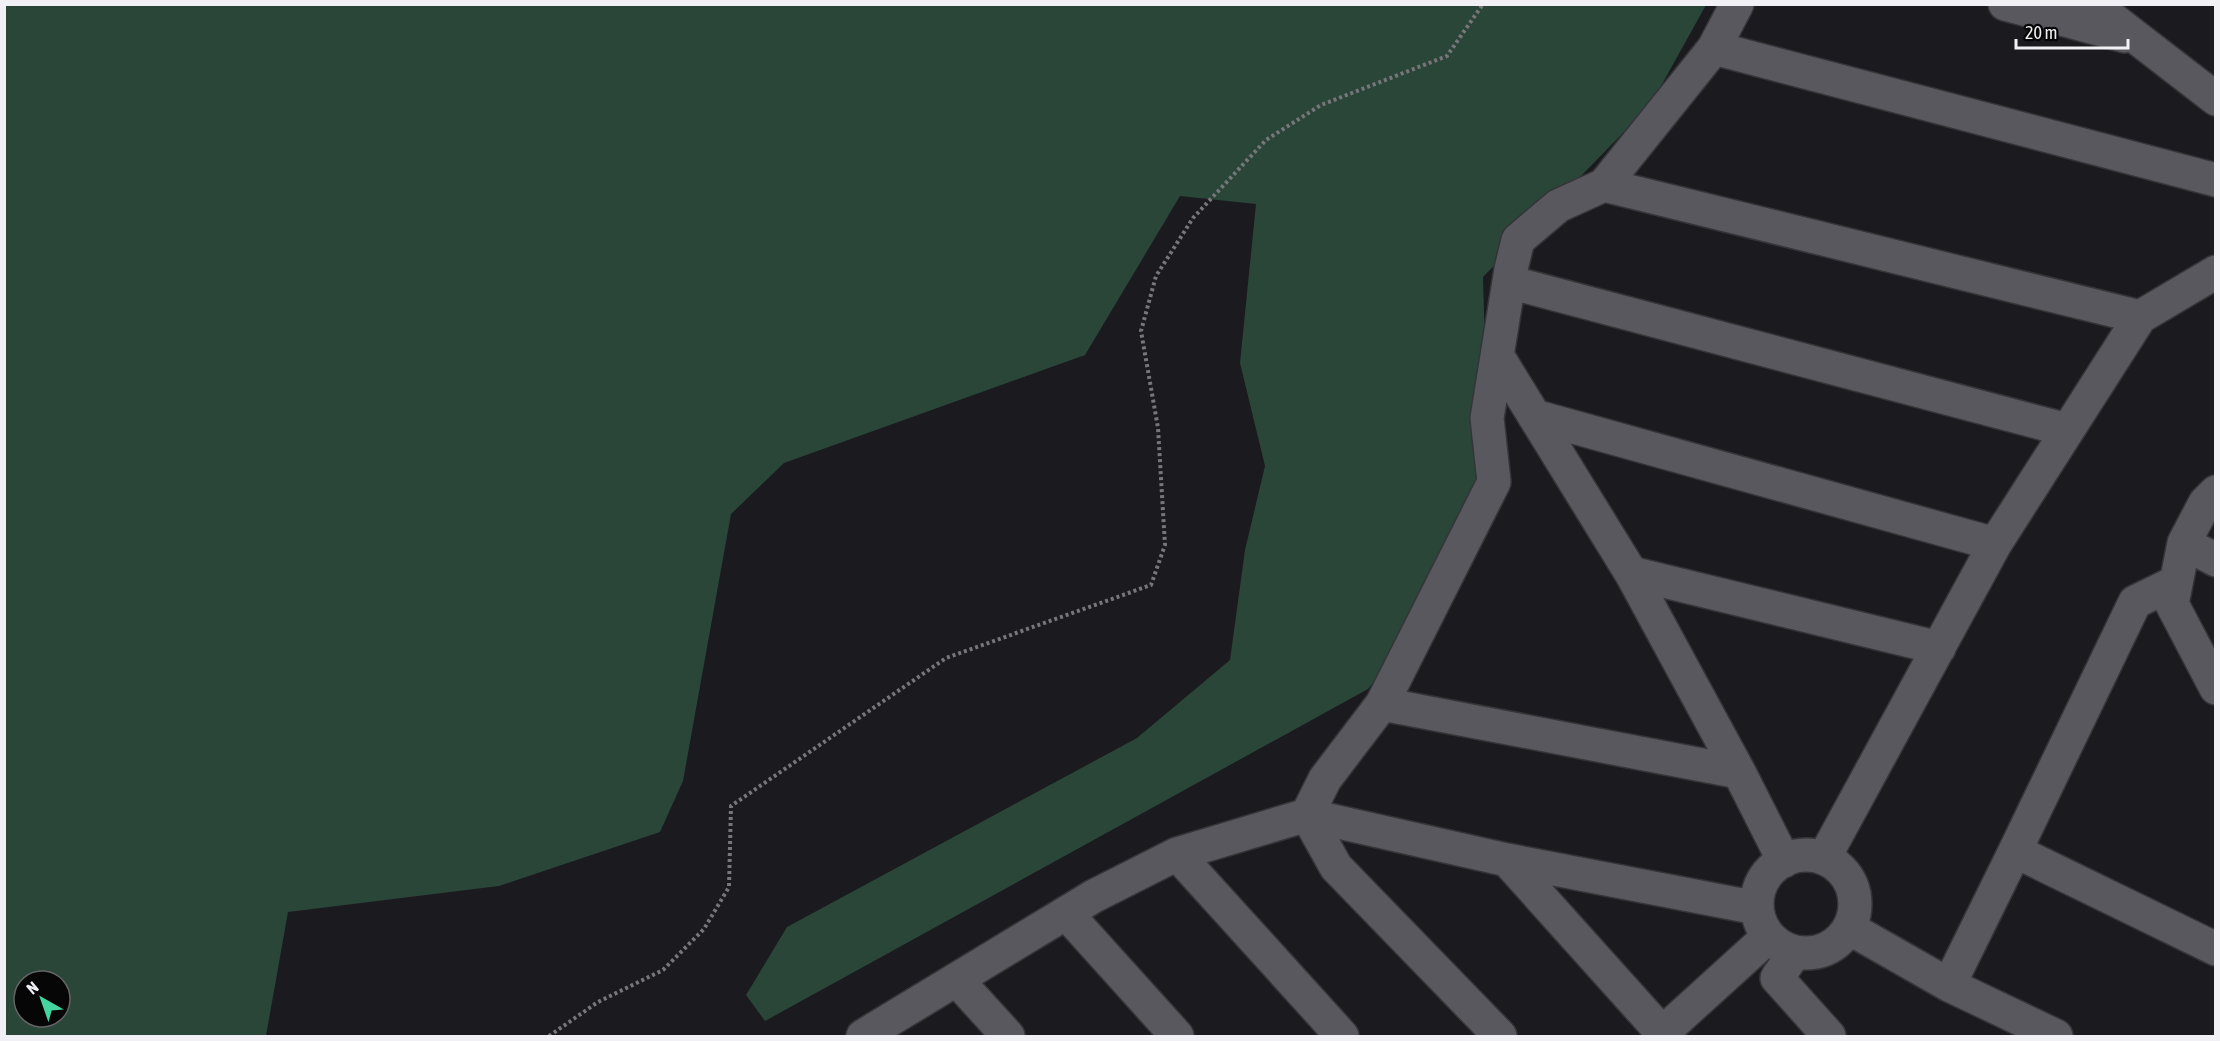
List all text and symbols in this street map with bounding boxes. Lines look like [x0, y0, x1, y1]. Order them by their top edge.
scale bar [2016, 12, 2128, 50]
text: 20 m [2025, 22, 2057, 43]
north arrow [12, 969, 72, 1029]
text: N [23, 978, 42, 997]

